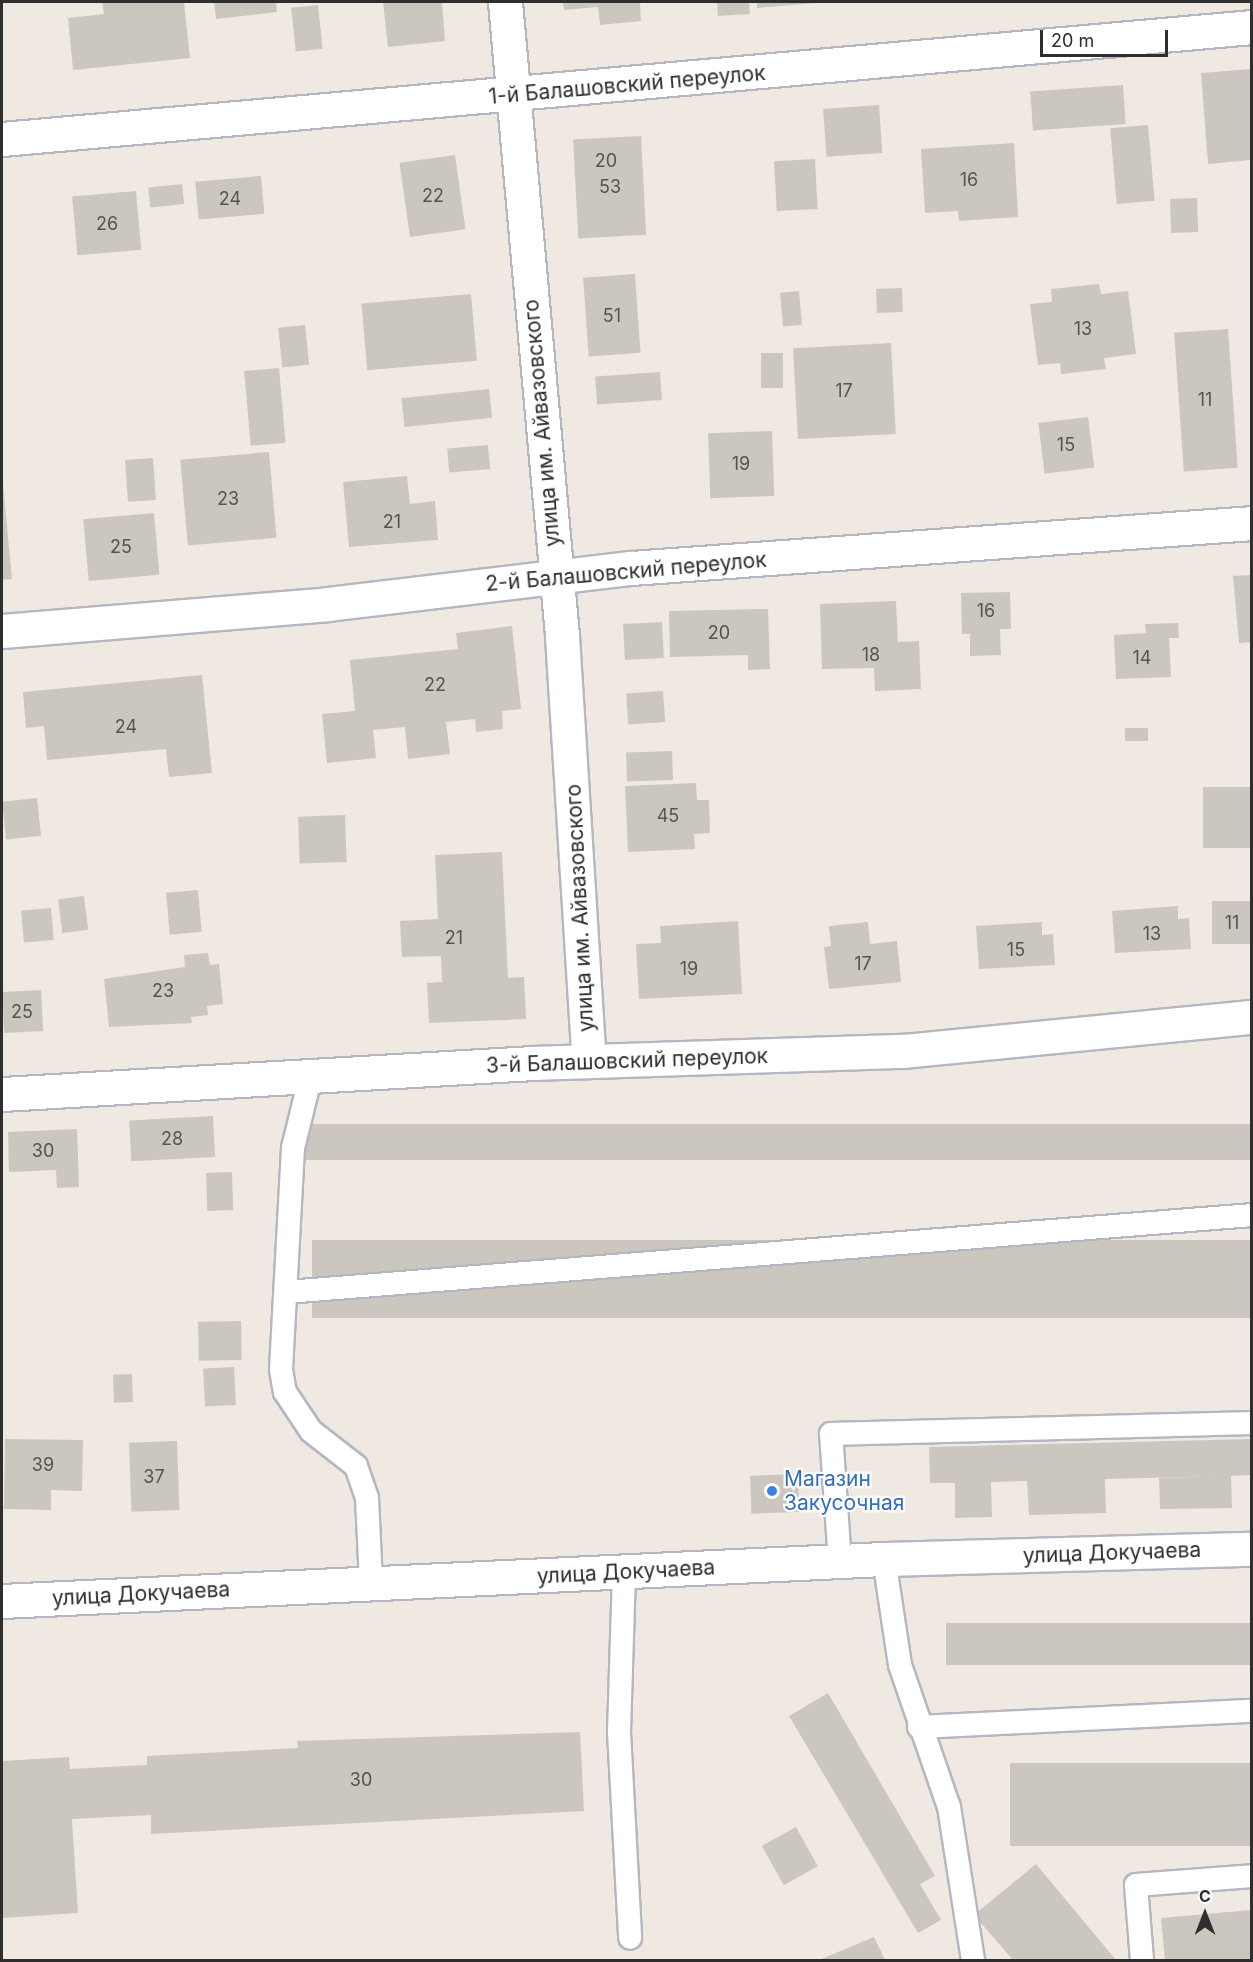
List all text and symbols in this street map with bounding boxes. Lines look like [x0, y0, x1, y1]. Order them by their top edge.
scale bar [1043, 18, 1170, 56]
text: 20 m [1051, 30, 1094, 51]
street label: 1-й Балашовский переулок [488, 60, 766, 110]
house number: 20 [595, 150, 617, 172]
house number: 16 [960, 169, 978, 191]
house number: 53 [599, 176, 621, 198]
house number: 22 [422, 185, 444, 207]
house number: 24 [219, 188, 241, 210]
house number: 26 [96, 213, 118, 235]
street label: улица им. Айвазовского [519, 298, 565, 548]
house number: 51 [603, 305, 621, 327]
house number: 13 [1074, 318, 1092, 340]
house number: 17 [835, 380, 853, 402]
house number: 11 [1198, 389, 1212, 411]
house number: 15 [1057, 434, 1075, 456]
house number: 19 [732, 453, 750, 475]
house number: 23 [217, 488, 239, 510]
house number: 21 [383, 511, 401, 533]
house number: 25 [110, 536, 132, 558]
street label: 2-й Балашовский переулок [484, 547, 768, 597]
house number: 16 [977, 600, 995, 622]
house number: 20 [708, 622, 730, 644]
house number: 18 [862, 644, 880, 666]
house number: 14 [1133, 647, 1151, 669]
house number: 22 [424, 674, 446, 696]
house number: 24 [115, 716, 137, 738]
street label: улица им. Айвазовского [561, 783, 599, 1033]
house number: 45 [657, 805, 679, 827]
house number: 11 [1225, 912, 1239, 934]
house number: 13 [1143, 923, 1161, 945]
house number: 21 [445, 927, 463, 949]
house number: 15 [1007, 939, 1025, 961]
house number: 17 [854, 953, 872, 975]
house number: 19 [680, 958, 698, 980]
house number: 23 [152, 980, 174, 1002]
house number: 25 [11, 1001, 33, 1023]
street label: 3-й Балашовский переулок [486, 1043, 768, 1079]
house number: 28 [161, 1128, 183, 1150]
house number: 30 [32, 1140, 54, 1162]
house number: 39 [32, 1454, 54, 1476]
house number: 37 [143, 1466, 165, 1488]
place label: Магазин Закусочная [784, 1466, 904, 1516]
marker: Магазин Закусочная [765, 1484, 779, 1498]
street label: улица Докучаева [1022, 1537, 1202, 1569]
street label: улица Докучаева [536, 1555, 716, 1589]
street label: улица Докучаева [51, 1577, 231, 1611]
house number: 30 [350, 1769, 372, 1791]
north arrow [1175, 1884, 1235, 1944]
text: С [1199, 1886, 1211, 1906]

